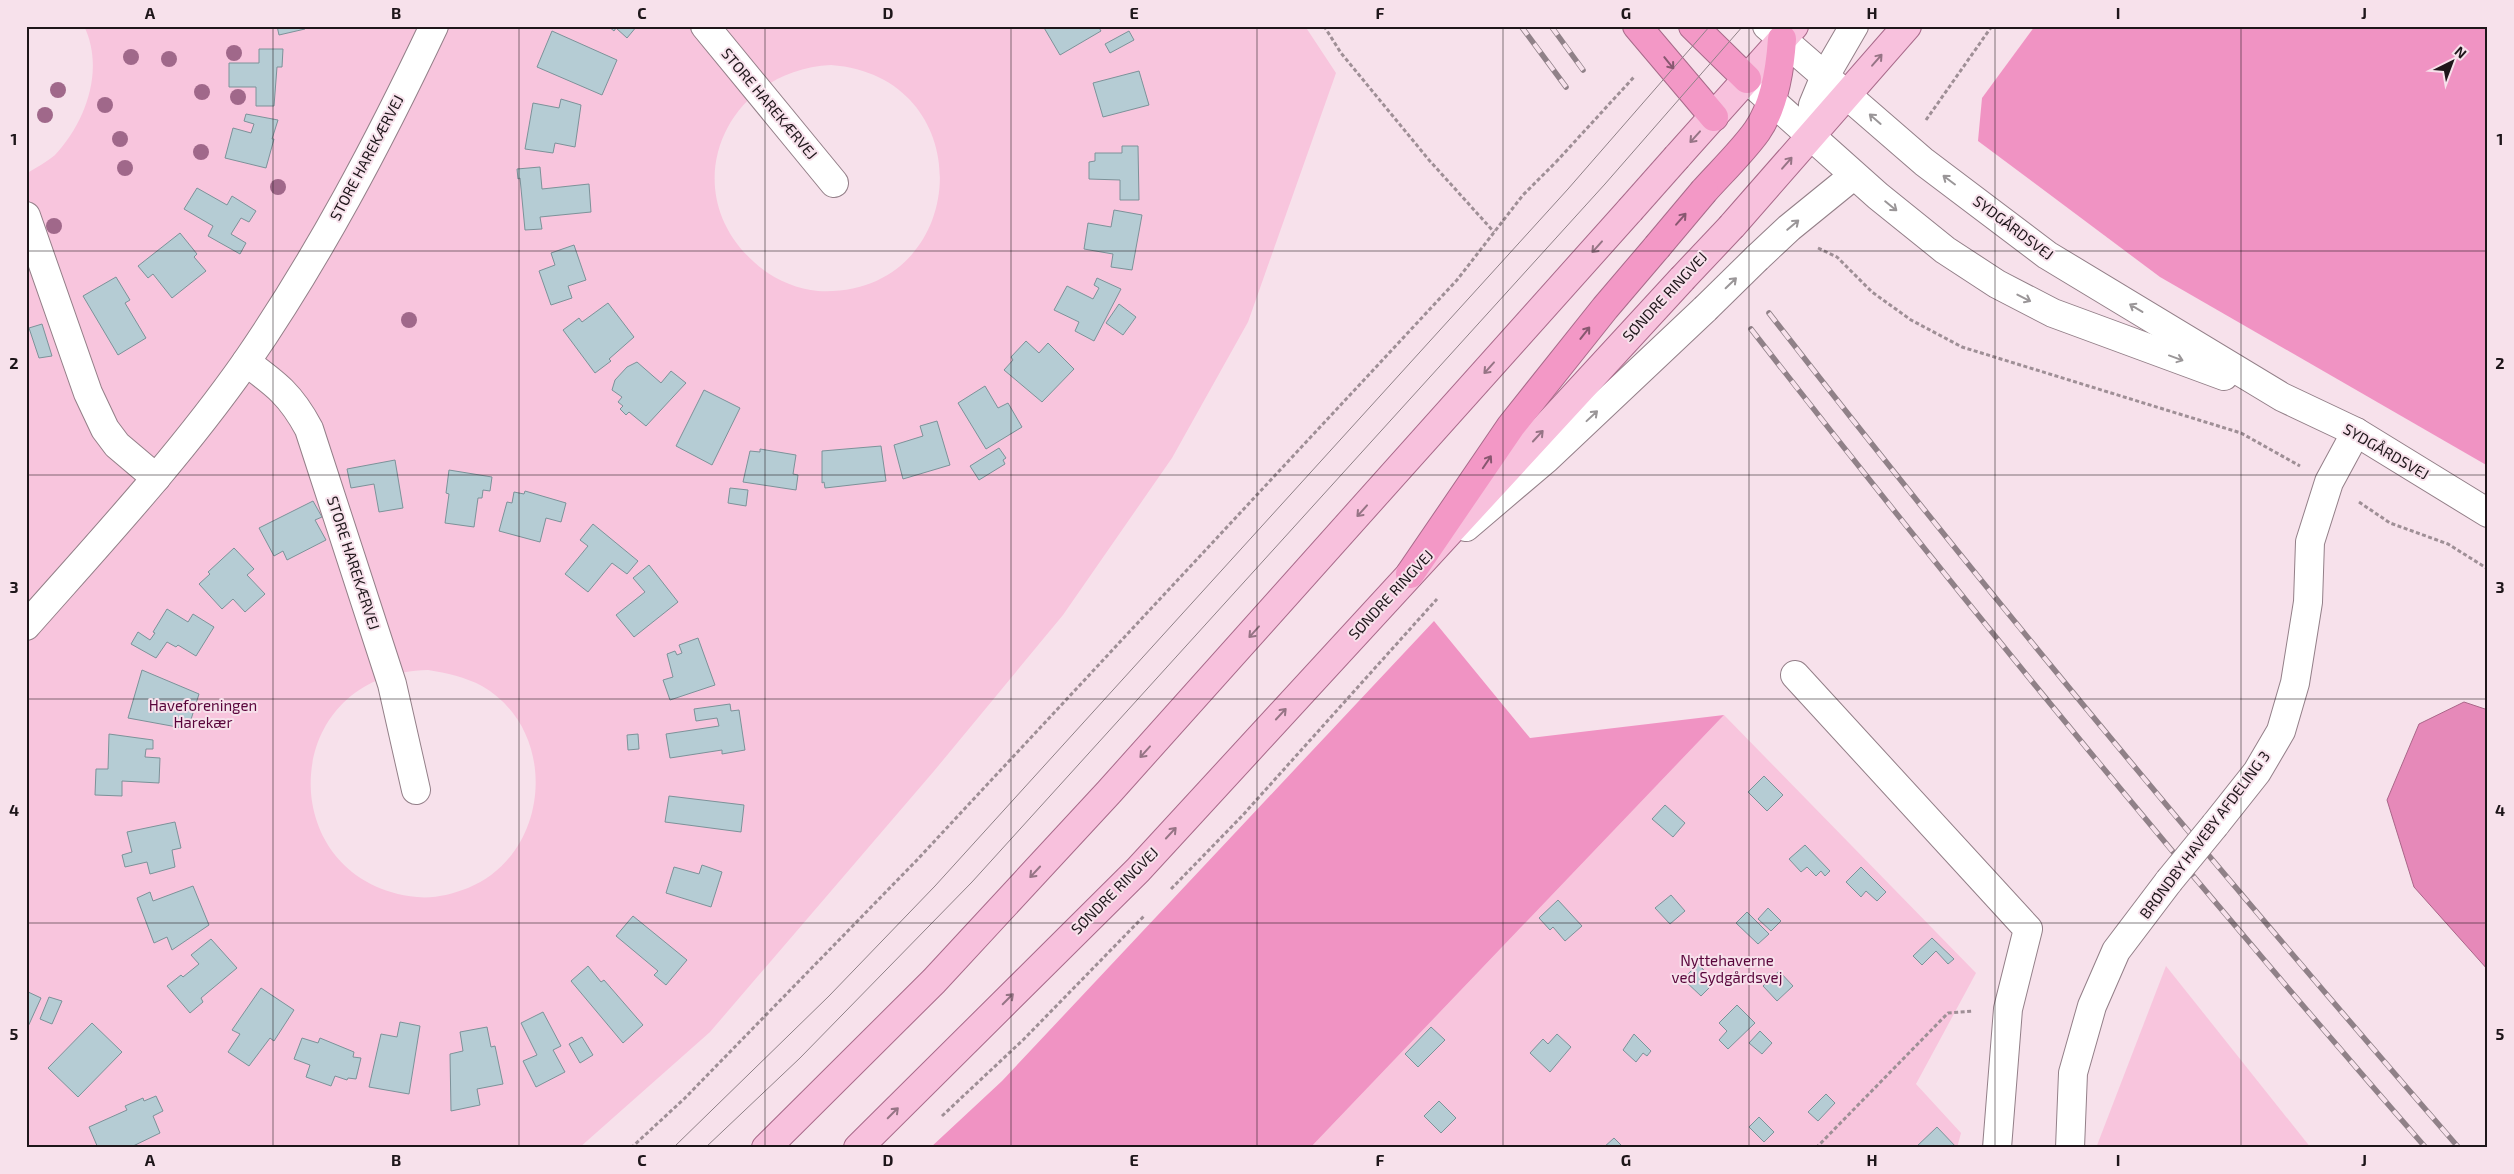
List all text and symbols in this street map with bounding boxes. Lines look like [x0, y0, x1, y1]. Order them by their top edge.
text: A [145, 3, 156, 22]
text: B [391, 3, 401, 22]
text: C [637, 3, 647, 22]
text: D [883, 3, 894, 22]
text: E [1129, 3, 1139, 22]
text: F [1376, 3, 1385, 22]
text: G [1621, 3, 1631, 22]
text: H [1866, 3, 1878, 22]
text: I [2116, 3, 2120, 22]
text: J [2361, 3, 2367, 22]
north arrow [2426, 38, 2476, 88]
text: N [2452, 42, 2470, 62]
street label: STORE HAREKÆRVEJ [718, 44, 821, 163]
one-way arrow [1871, 54, 1883, 67]
one-way arrow [1663, 57, 1674, 70]
street label: STORE HAREKÆRVEJ [325, 92, 407, 223]
one-way arrow [1869, 113, 1882, 125]
text: 1 [11, 129, 17, 148]
text: 1 [2497, 129, 2503, 148]
one-way arrow [1689, 131, 1701, 144]
one-way arrow [1782, 157, 1793, 170]
one-way arrow [1942, 175, 1955, 186]
street label: SYDGÅRDSVEJ [1970, 191, 2057, 263]
one-way arrow [1884, 201, 1897, 212]
one-way arrow [1675, 213, 1686, 226]
one-way arrow [1786, 220, 1799, 231]
one-way arrow [1591, 240, 1603, 253]
street label: SØNDRE RINGVEJ [1618, 248, 1710, 345]
one-way arrow [1725, 277, 1737, 289]
one-way arrow [2017, 293, 2032, 303]
one-way arrow [2129, 302, 2143, 312]
one-way arrow [1580, 327, 1591, 340]
text: 2 [9, 353, 19, 372]
text: 2 [2495, 353, 2505, 372]
one-way arrow [2167, 354, 2183, 363]
one-way arrow [1483, 362, 1495, 375]
one-way arrow [1586, 411, 1599, 422]
street label: SYDGÅRDSVEJ [2340, 419, 2433, 483]
one-way arrow [1532, 429, 1544, 442]
one-way arrow [1482, 455, 1492, 469]
street label: STORE HAREKÆRVEJ [324, 494, 384, 632]
one-way arrow [1356, 504, 1368, 517]
street label: SØNDRE RINGVEJ [1344, 546, 1436, 643]
text: 3 [9, 577, 19, 596]
text: 3 [2495, 577, 2505, 596]
one-way arrow [1248, 625, 1259, 638]
park label: Haveforeningen Harekær [149, 696, 257, 731]
one-way arrow [1275, 707, 1287, 720]
one-way arrow [1139, 746, 1151, 759]
street label: BRØNDBY HAVEBY AFDELING 3 [2135, 747, 2273, 922]
text: 4 [9, 800, 19, 819]
text: 4 [2495, 800, 2505, 819]
one-way arrow [1165, 827, 1177, 840]
street label: SØNDRE RINGVEJ [1067, 843, 1162, 938]
one-way arrow [1029, 866, 1041, 879]
park label: Nyttehaverne ved Sydgårdsvej [1672, 951, 1782, 987]
one-way arrow [1002, 993, 1014, 1005]
text: 5 [10, 1024, 19, 1043]
text: 5 [2496, 1024, 2505, 1043]
one-way arrow [887, 1107, 899, 1120]
text: A [145, 1150, 156, 1169]
text: B [391, 1150, 401, 1169]
text: C [637, 1150, 647, 1169]
text: D [883, 1150, 894, 1169]
text: E [1129, 1150, 1139, 1169]
text: F [1376, 1150, 1385, 1169]
text: G [1621, 1150, 1631, 1169]
text: H [1866, 1150, 1878, 1169]
text: I [2116, 1150, 2120, 1169]
text: J [2361, 1150, 2367, 1169]

